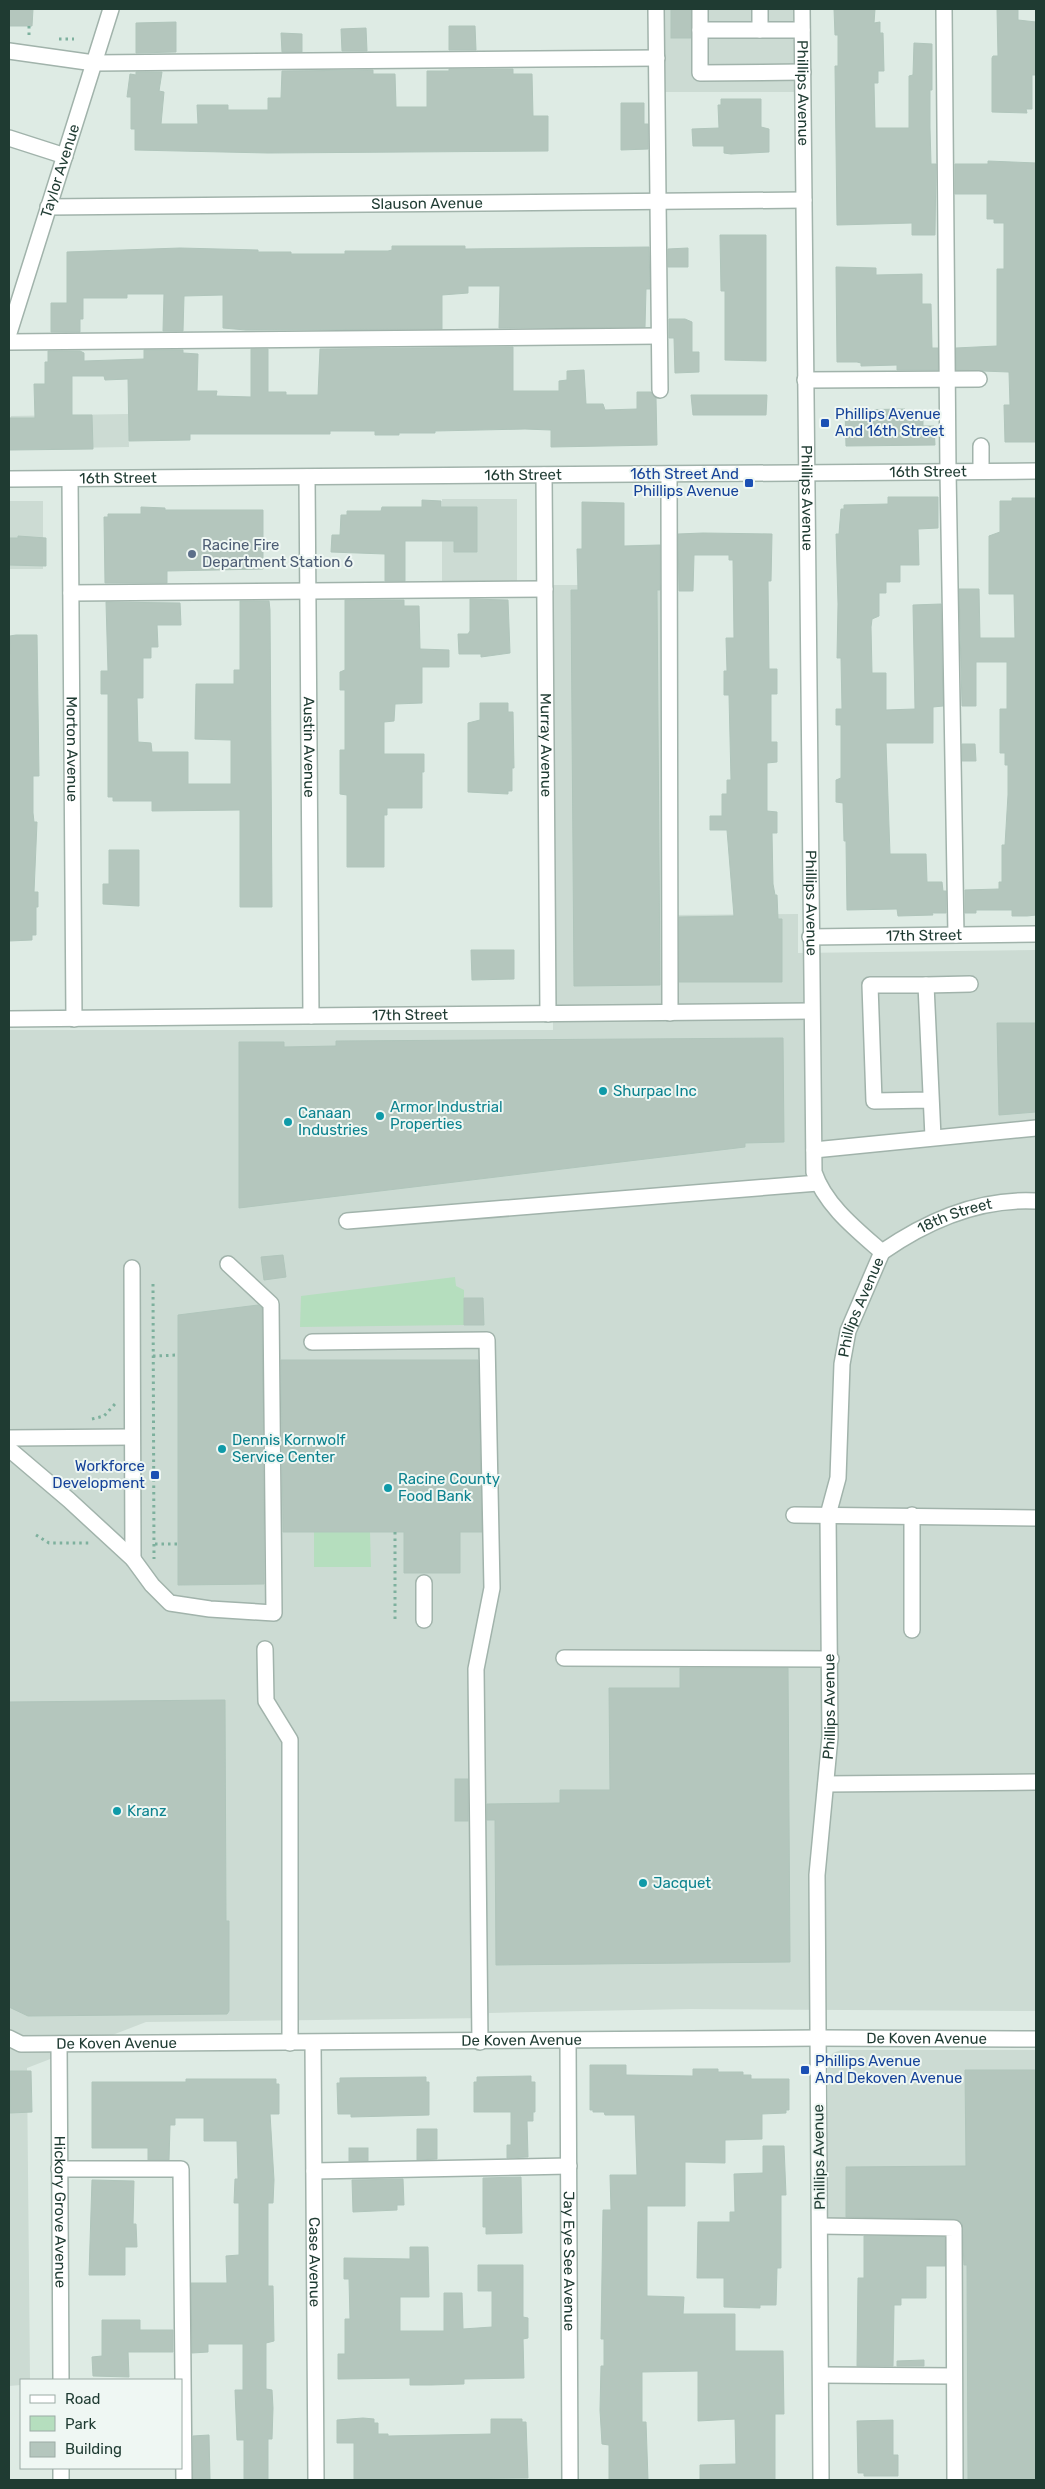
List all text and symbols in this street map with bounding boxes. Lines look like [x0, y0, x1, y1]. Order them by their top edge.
street label: Phillips Avenue [793, 40, 812, 146]
street label: Taylor Avenue [37, 122, 83, 220]
street label: Slauson Avenue [371, 194, 483, 213]
place label: Phillips Avenue And 16th Street [835, 405, 944, 440]
marker: Phillips Avenue And 16th Street [819, 417, 831, 429]
street label: Phillips Avenue [797, 445, 817, 551]
street label: 16th Street [889, 463, 967, 481]
place label: 16th Street And Phillips Avenue [630, 465, 739, 500]
street label: 16th Street [484, 466, 562, 484]
street label: 16th Street [79, 469, 157, 487]
marker: 16th Street And Phillips Avenue [743, 477, 755, 489]
place label: Racine Fire Department Station 6 [202, 536, 353, 571]
marker: Racine Fire Department Station 6 [186, 548, 198, 560]
street label: Murray Avenue [537, 693, 555, 797]
street label: Morton Avenue [63, 696, 81, 802]
street label: Austin Avenue [300, 696, 318, 798]
street label: Phillips Avenue [802, 850, 821, 956]
street label: 17th Street [886, 926, 962, 945]
street label: 17th Street [372, 1006, 448, 1024]
place label: Shurpac Inc [613, 1082, 697, 1100]
marker: Shurpac Inc [597, 1085, 609, 1097]
place label: Armor Industrial Properties [390, 1098, 503, 1133]
place label: Canaan Industries [298, 1104, 368, 1139]
marker: Armor Industrial Properties [374, 1110, 386, 1122]
marker: Canaan Industries [282, 1116, 294, 1128]
street label: 18th Street [914, 1195, 994, 1237]
street label: Phillips Avenue [834, 1255, 888, 1359]
place label: Dennis Kornwolf Service Center [232, 1431, 346, 1466]
marker: Dennis Kornwolf Service Center [216, 1443, 228, 1455]
place label: Workforce Development [52, 1457, 145, 1492]
marker: Workforce Development [149, 1469, 161, 1481]
place label: Racine County Food Bank [398, 1470, 500, 1505]
marker: Racine County Food Bank [382, 1482, 394, 1494]
street label: Phillips Avenue [819, 1654, 839, 1760]
place label: Kranz [127, 1802, 167, 1820]
marker: Kranz [111, 1805, 123, 1817]
place label: Jacquet [653, 1874, 711, 1892]
marker: Jacquet [637, 1877, 649, 1889]
street label: De Koven Avenue [866, 2029, 987, 2048]
street label: De Koven Avenue [461, 2031, 582, 2050]
street label: De Koven Avenue [56, 2034, 177, 2053]
place label: Phillips Avenue And Dekoven Avenue [815, 2052, 963, 2087]
marker: Phillips Avenue And Dekoven Avenue [799, 2064, 811, 2076]
street label: Phillips Avenue [809, 2104, 829, 2210]
street label: Hickory Grove Avenue [51, 2136, 69, 2288]
street label: Jay Eye See Avenue [560, 2191, 578, 2331]
street label: Case Avenue [305, 2217, 324, 2307]
legend [20, 2379, 182, 2469]
text: Road [65, 2390, 101, 2408]
text: Park [65, 2415, 96, 2433]
text: Building [65, 2440, 122, 2458]

